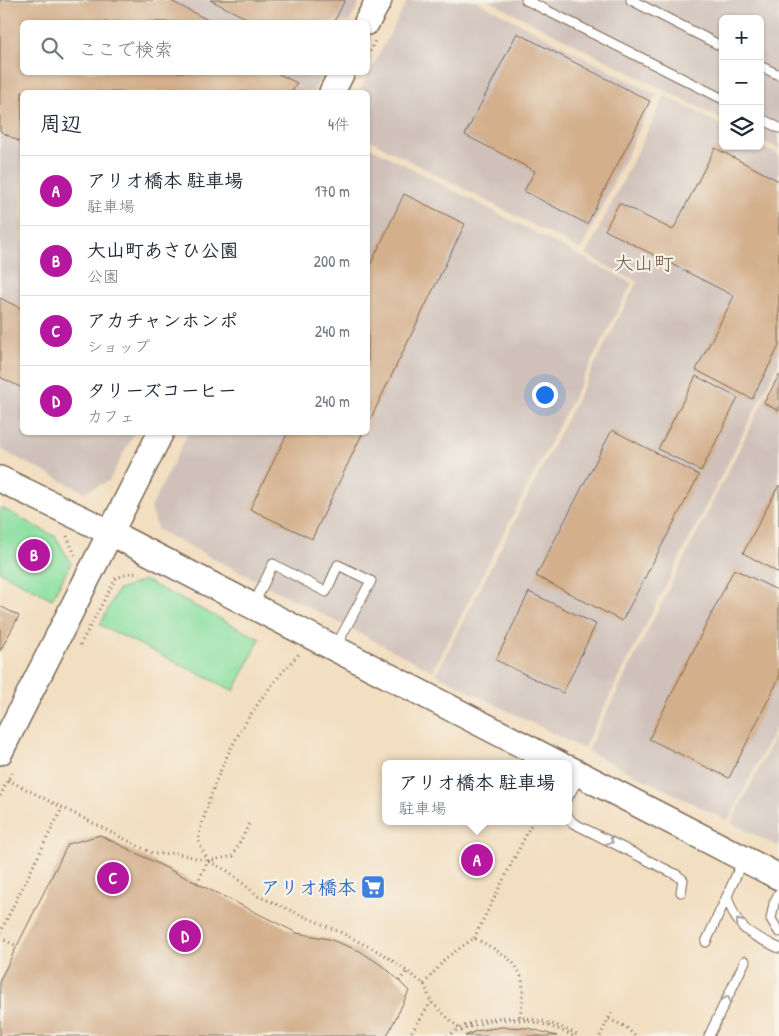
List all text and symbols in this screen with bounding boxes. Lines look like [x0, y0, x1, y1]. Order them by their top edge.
map controls [719, 15, 764, 150]
button: + [719, 15, 764, 60]
search box [20, 20, 370, 75]
icon: search [38, 34, 66, 62]
text: ここで検索 [78, 36, 173, 62]
button: − [719, 60, 764, 105]
button: layers [719, 105, 764, 150]
text: 周辺 [40, 109, 82, 138]
text: 4件 [328, 113, 350, 135]
text: アリオ橋本 駐車場 [87, 167, 243, 193]
text: A [52, 180, 60, 202]
text: 170 m [315, 180, 350, 202]
text: 駐車場 [87, 195, 135, 217]
text: 大山町あさひ公園 [87, 237, 238, 263]
district label: 大山町 [614, 249, 674, 276]
text: B [52, 250, 60, 272]
text: 200 m [314, 250, 350, 272]
text: 公園 [87, 265, 119, 287]
text: アカチャンホンポ [87, 307, 238, 333]
text: C [52, 320, 60, 342]
text: 240 m [315, 320, 350, 342]
text: ショップ [87, 335, 150, 357]
text: タリーズコーヒー [87, 377, 237, 403]
your location [532, 382, 558, 408]
text: D [52, 390, 60, 412]
text: 240 m [315, 390, 350, 412]
text: カフェ [87, 405, 135, 427]
pin: B [18, 536, 50, 574]
popup [382, 760, 572, 825]
text: アリオ橋本 駐車場 [399, 769, 555, 795]
text: 駐車場 [399, 797, 447, 819]
one-way arrow [605, 835, 614, 845]
pin: A [461, 841, 493, 879]
pin: C [97, 859, 129, 897]
place label: アリオ橋本 [261, 874, 356, 900]
supermarket icon: アリオ橋本 [360, 874, 386, 900]
pin: D [169, 917, 201, 955]
one-way arrow [736, 919, 744, 928]
one-way arrow [721, 995, 731, 1004]

